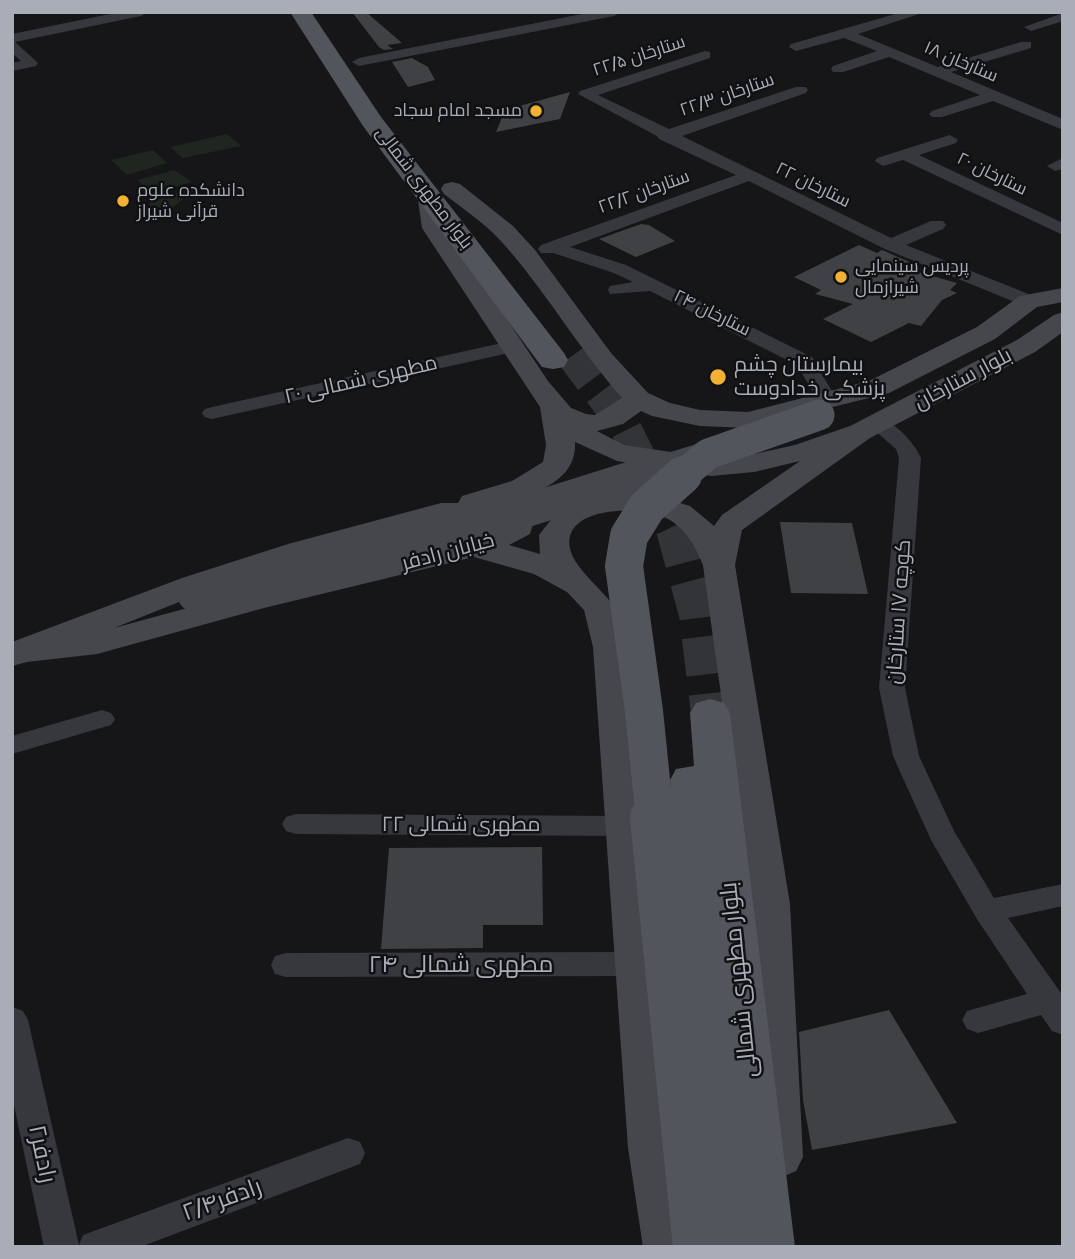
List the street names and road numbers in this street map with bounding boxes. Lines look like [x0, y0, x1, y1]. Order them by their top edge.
street label: ۲۲/۵ ستارخان [590, 31, 688, 81]
street label: ۱۸ ستارخان [921, 37, 1001, 87]
street label: ۲۲/۳ ستارخان [677, 69, 777, 121]
street label: بلوار مطهرى شمالى [371, 123, 477, 253]
street label: ۲۰ ستارخان [953, 148, 1031, 200]
street label: ۲۲ ستارخان [772, 158, 854, 212]
street label: ۲۲/۲ ستارخان [595, 165, 693, 219]
street label: ۲۴ ستارخان [670, 285, 754, 341]
street label: بلوار ستارخان [910, 343, 1016, 415]
street label: ۲۰ مطهری شمالی [282, 350, 440, 410]
street label: خیابان رادفر [399, 528, 497, 576]
street label: کوچه ۱۷ ستارخان [881, 539, 917, 685]
street label: مطهرى شمالى ۲۲ [382, 812, 540, 838]
street label: بلوار مطهرى شمالى [714, 881, 764, 1079]
street label: مطهرى شمالى ۲۴ [369, 951, 553, 979]
street label: رادفر۲ [22, 1122, 62, 1186]
street label: رادفر۲/۴ [178, 1172, 266, 1228]

